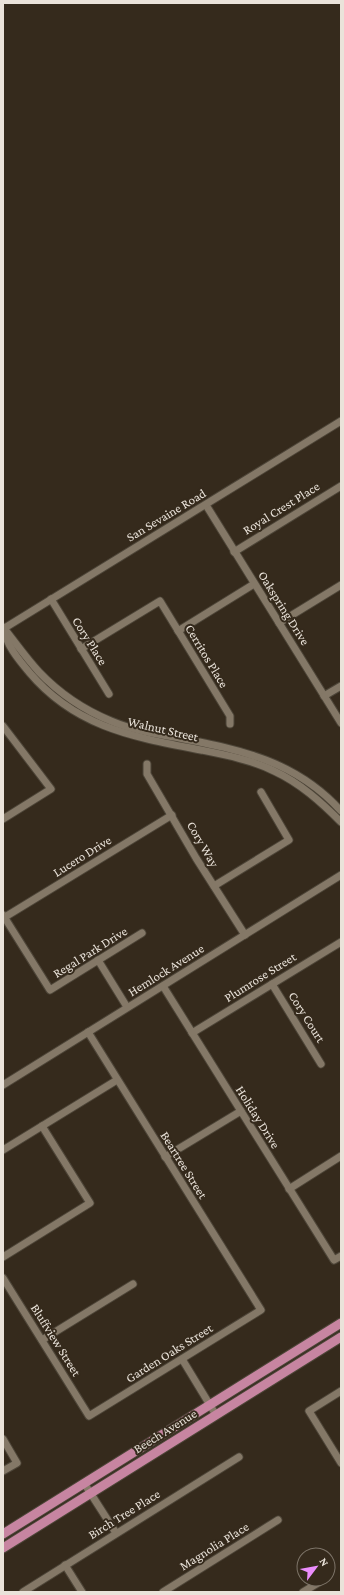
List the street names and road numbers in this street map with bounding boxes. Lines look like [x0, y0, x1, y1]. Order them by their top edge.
street label: Royal Crest Place [240, 478, 322, 538]
street label: San Sevaine Road [124, 485, 209, 545]
street label: Oakspring Drive [255, 568, 313, 648]
street label: Cory Place [69, 614, 111, 668]
street label: Cerritos Place [182, 622, 232, 691]
street label: Walnut Street [126, 714, 200, 745]
street label: Cory Way [184, 818, 223, 870]
street label: Lucero Drive [50, 832, 114, 880]
street label: Regal Park Drive [50, 923, 130, 981]
street label: Hemlock Avenue [125, 940, 207, 999]
street label: Plumrose Street [221, 949, 299, 1005]
street label: Cory Court [286, 989, 329, 1046]
street label: Holiday Drive [233, 1083, 283, 1151]
street label: Beartree Street [157, 1129, 211, 1202]
street label: Bluffview Street [28, 1301, 85, 1380]
street label: Garden Oaks Street [123, 1320, 216, 1386]
street label: Beech Avenue [131, 1406, 200, 1456]
street label: Birch Tree Place [85, 1486, 163, 1542]
street label: Magnolia Place [177, 1519, 252, 1573]

